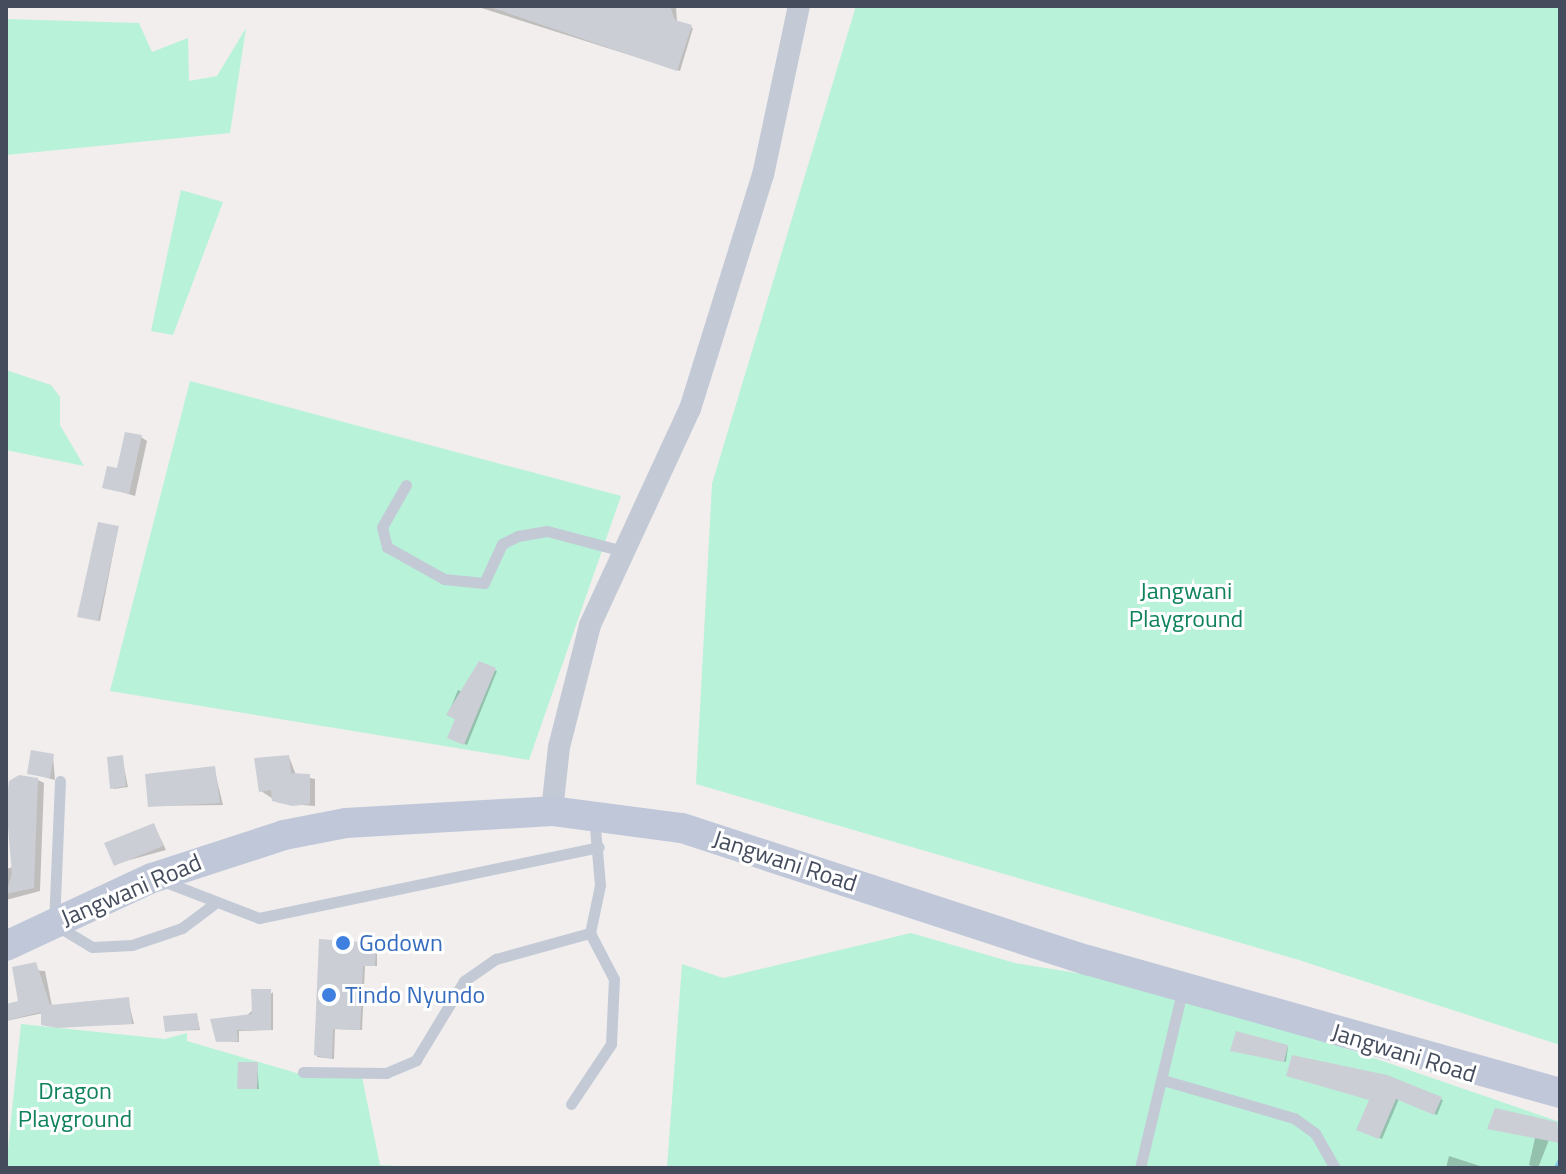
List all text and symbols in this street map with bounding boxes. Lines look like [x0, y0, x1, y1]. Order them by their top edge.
park label: Jangwani Playground [1129, 577, 1243, 633]
street label: Jangwani Road [709, 824, 861, 898]
street label: Jangwani Road [56, 847, 206, 933]
place label: Godown [359, 929, 443, 957]
marker: Godown [334, 934, 352, 952]
place label: Tindo Nyundo [345, 981, 485, 1009]
marker: Tindo Nyundo [320, 986, 338, 1004]
street label: Jangwani Road [1328, 1017, 1480, 1089]
park label: Dragon Playground [18, 1077, 132, 1133]

